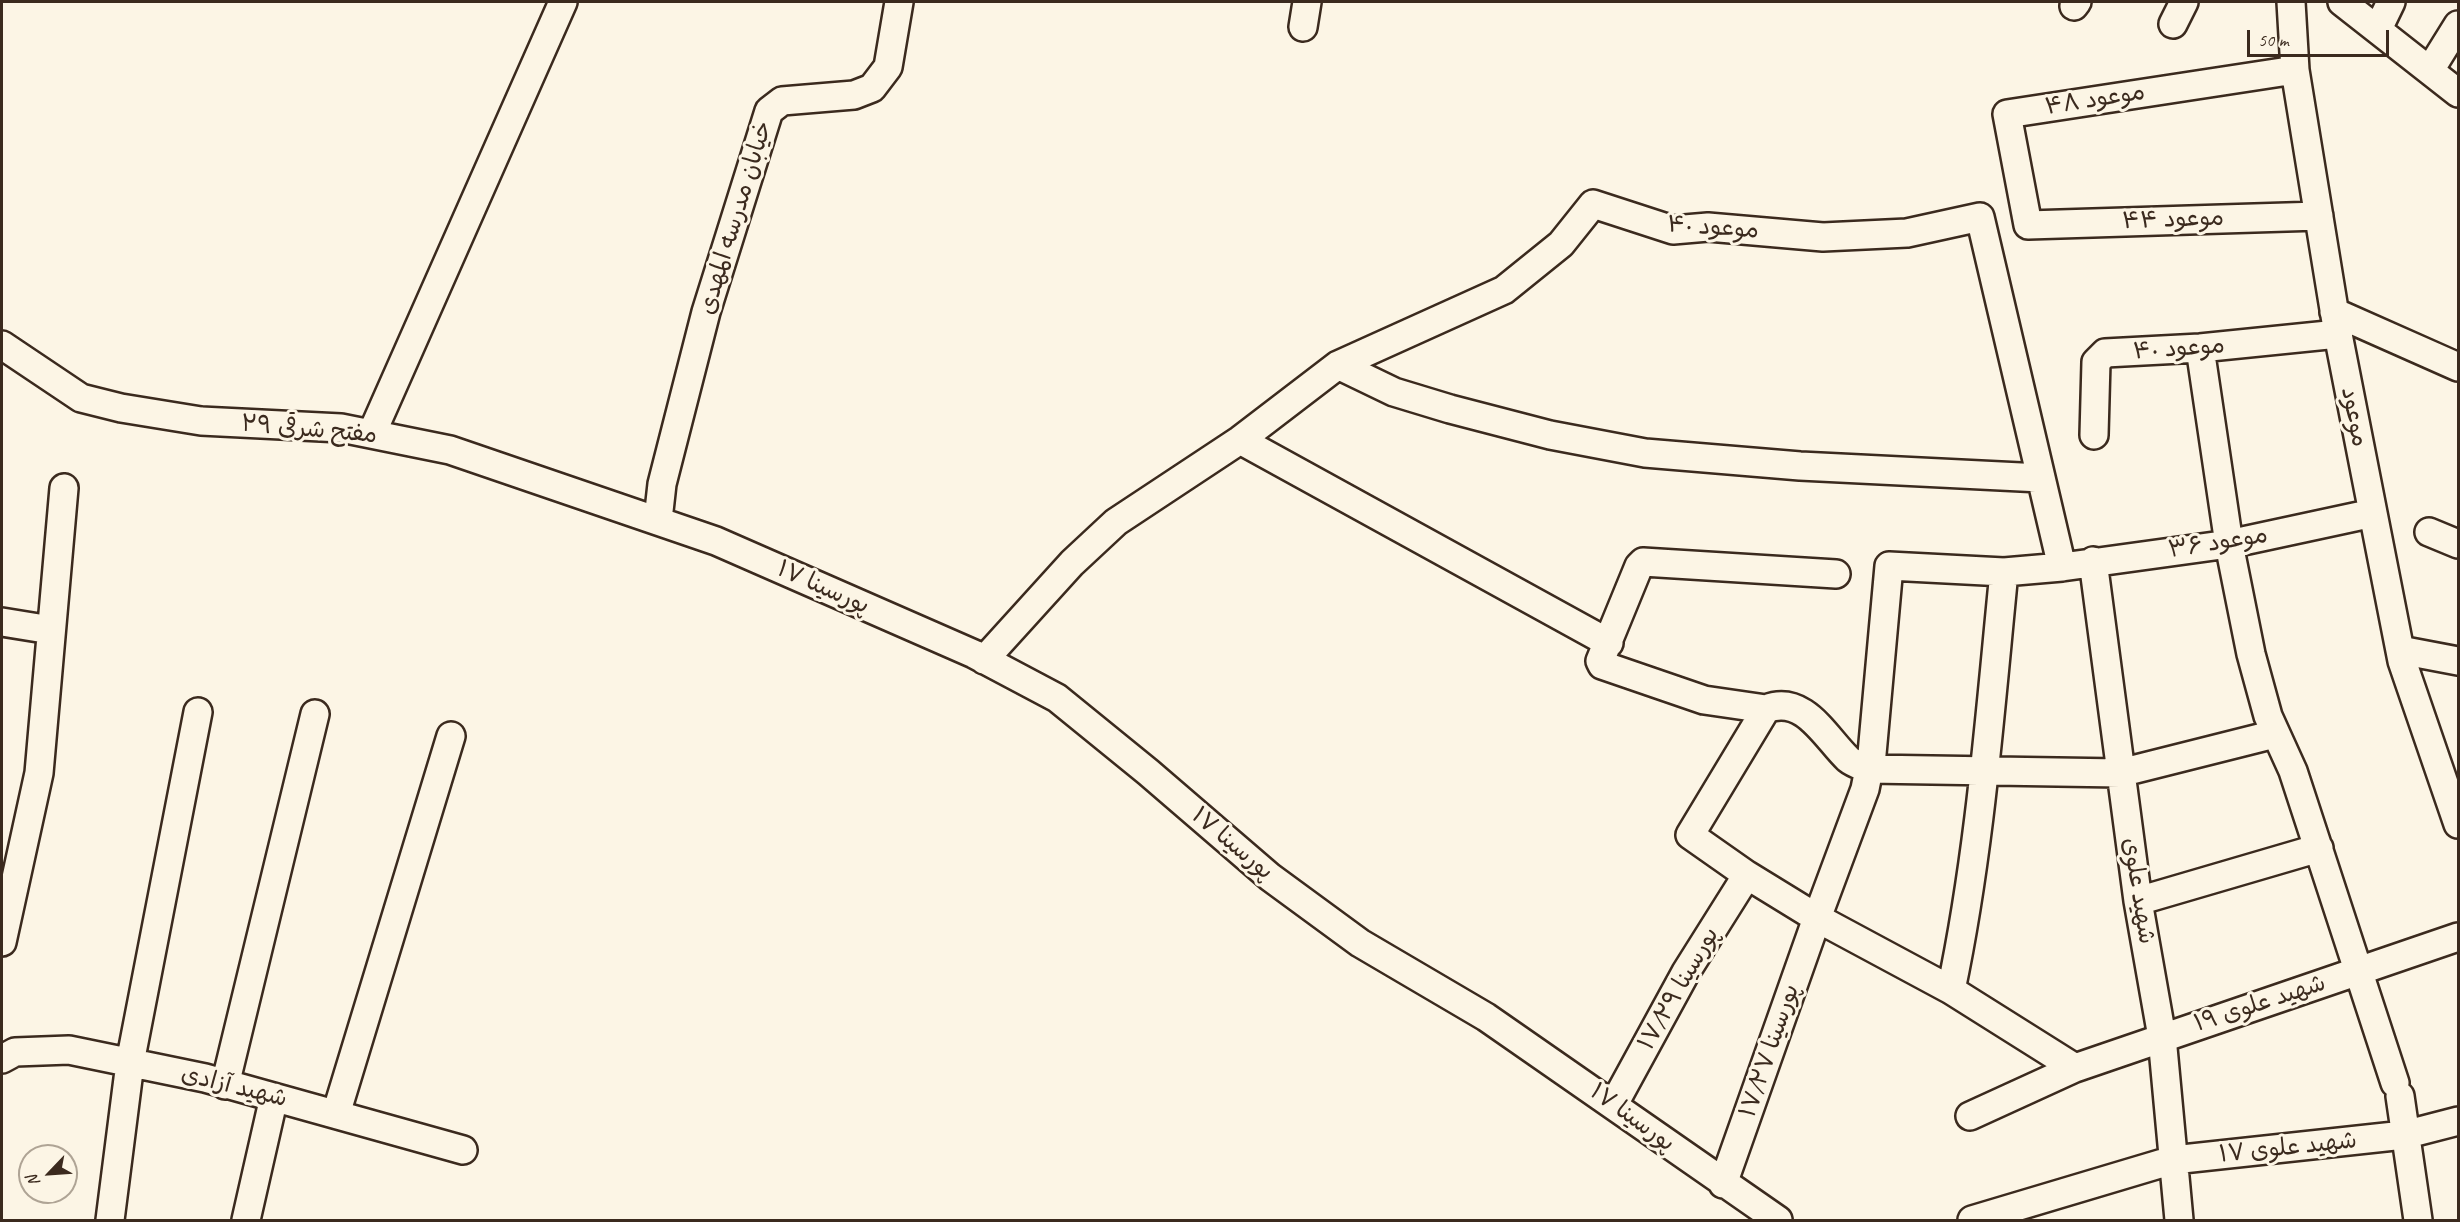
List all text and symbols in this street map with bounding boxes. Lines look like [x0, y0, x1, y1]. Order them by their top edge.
scale bar [2250, 18, 2392, 56]
text: 50 m [2258, 29, 2289, 51]
street label: موعود ۴۸ [2043, 78, 2147, 122]
street label: خیابان مدرسه المهدی [693, 118, 779, 318]
street label: موعود ۴۴ [2122, 204, 2224, 236]
street label: موعود ۴۰ [1666, 210, 1760, 246]
street label: موعود ۴۰ [2132, 331, 2226, 367]
street label: موعود [2334, 385, 2374, 449]
street label: مفتح شرقی ۲۹ [240, 410, 378, 450]
street label: موعود ۳۶ [2166, 521, 2270, 565]
street label: پورسینا ۱۷ [772, 555, 874, 621]
street label: پورسینا ۱۷ [1185, 801, 1279, 887]
street label: شهید علوی [2115, 836, 2161, 946]
street label: پورسینا ۱۷/۲۹ [1632, 922, 1726, 1056]
street label: شهید علوی ۱۹ [2191, 969, 2329, 1039]
street label: پورسینا ۱۷/۲۷ [1734, 981, 1806, 1121]
street label: شهید آزادی [178, 1060, 290, 1114]
street label: پورسینا ۱۷ [1584, 1078, 1680, 1158]
street label: شهید علوی ۱۷ [2218, 1126, 2358, 1170]
north arrow [18, 1144, 78, 1204]
text: N [22, 1172, 45, 1189]

